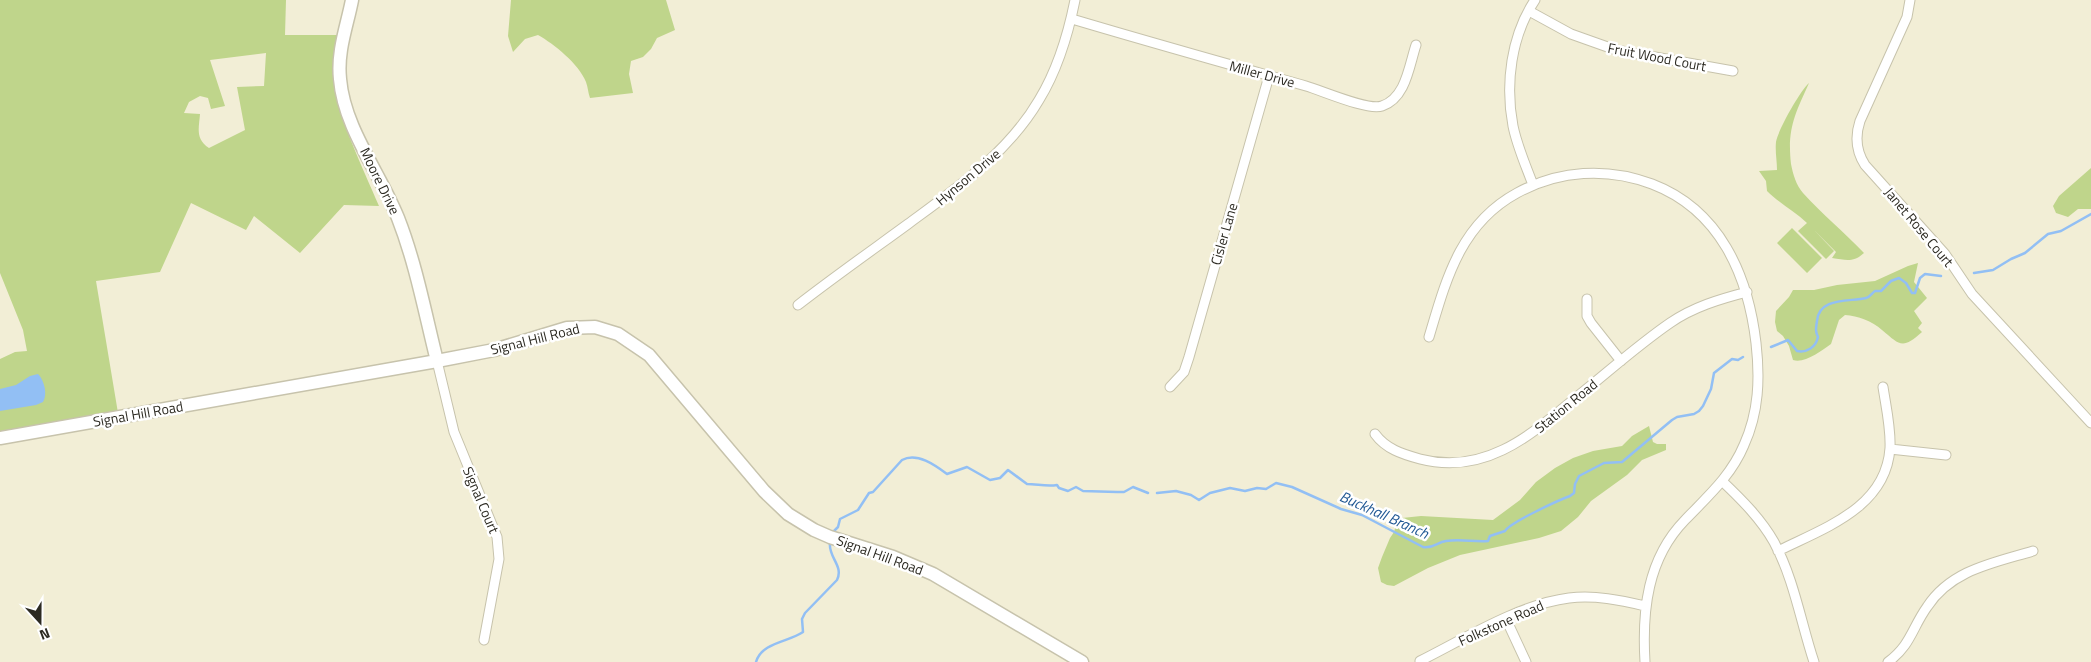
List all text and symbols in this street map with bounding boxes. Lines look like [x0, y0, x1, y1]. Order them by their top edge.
street label: Fruit Wood Court [1606, 37, 1708, 76]
street label: Miller Drive [1227, 55, 1297, 92]
street label: Hynson Drive [931, 143, 1005, 210]
street label: Moore Drive [355, 144, 406, 218]
street label: Janet Rose Court [1880, 182, 1959, 271]
street label: Cisler Lane [1205, 200, 1242, 267]
street label: Signal Hill Road [488, 317, 582, 360]
street label: Station Road [1530, 374, 1602, 438]
street label: Signal Hill Road [91, 395, 185, 432]
street label: Signal Court [458, 463, 505, 537]
water label: Buckhall Branch [1336, 485, 1433, 545]
street label: Signal Hill Road [834, 529, 927, 580]
street label: Folkstone Road [1455, 594, 1547, 651]
north arrow [15, 597, 65, 647]
text: N [37, 623, 53, 646]

